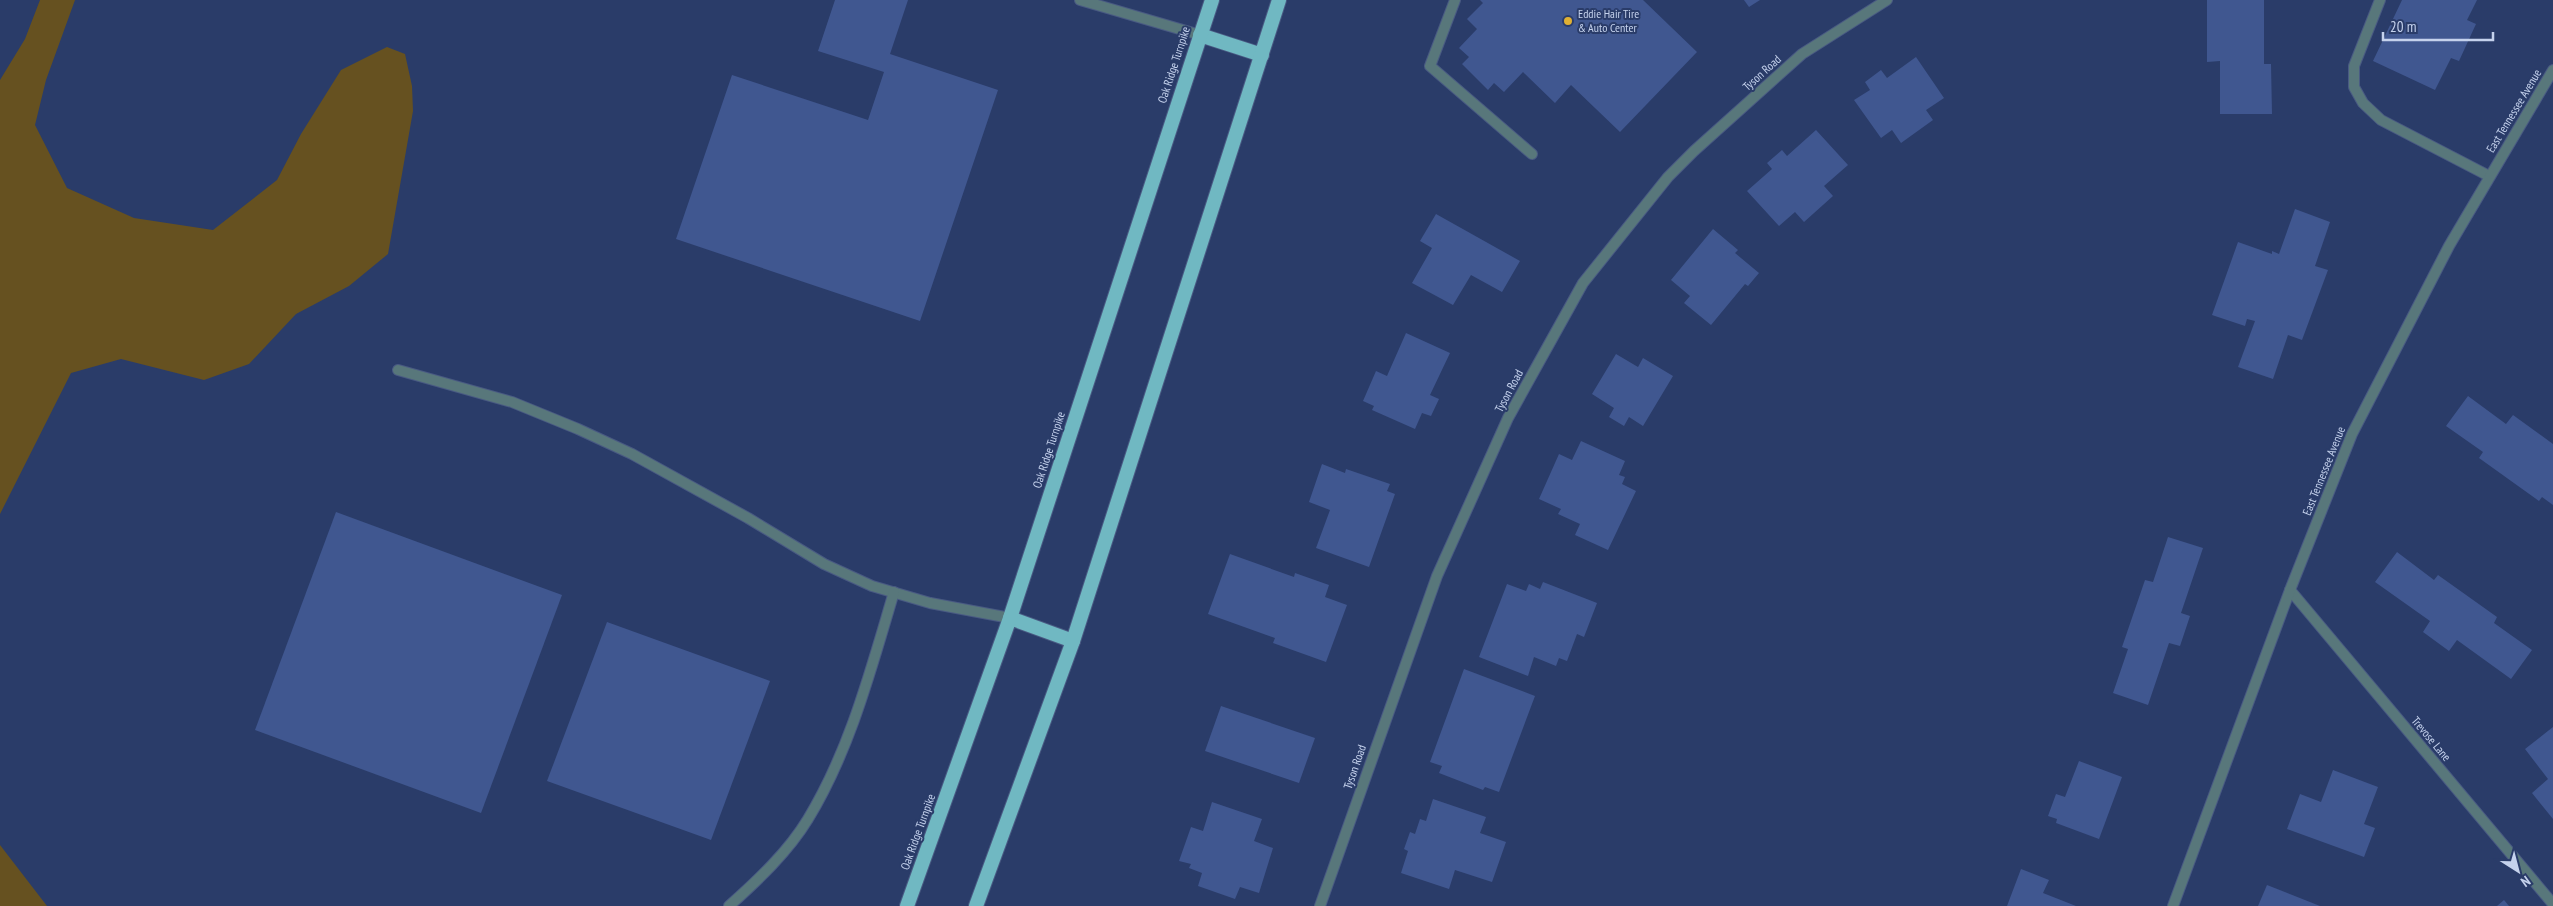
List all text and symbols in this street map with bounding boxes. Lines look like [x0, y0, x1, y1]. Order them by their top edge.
place label: Eddie Hair Tire & Auto Center [1578, 6, 1639, 35]
scale bar [2383, 10, 2493, 42]
marker: Eddie Hair Tire & Auto Center [1562, 15, 1574, 27]
text: 20 m [2390, 17, 2416, 36]
street label: Oak Ridge Turnpike [1154, 25, 1193, 105]
street label: Tyson Road [1739, 52, 1784, 94]
street label: East Tennessee Avenue [2483, 66, 2544, 155]
street label: Tyson Road [1491, 367, 1526, 415]
street label: Oak Ridge Turnpike [1029, 410, 1068, 490]
street label: East Tennessee Avenue [2299, 424, 2348, 517]
street label: Trevose Lane [2408, 713, 2454, 764]
street label: Tyson Road [1340, 743, 1369, 791]
street label: Oak Ridge Turnpike [897, 792, 938, 872]
north arrow [2493, 846, 2543, 896]
text: N [2517, 872, 2534, 891]

